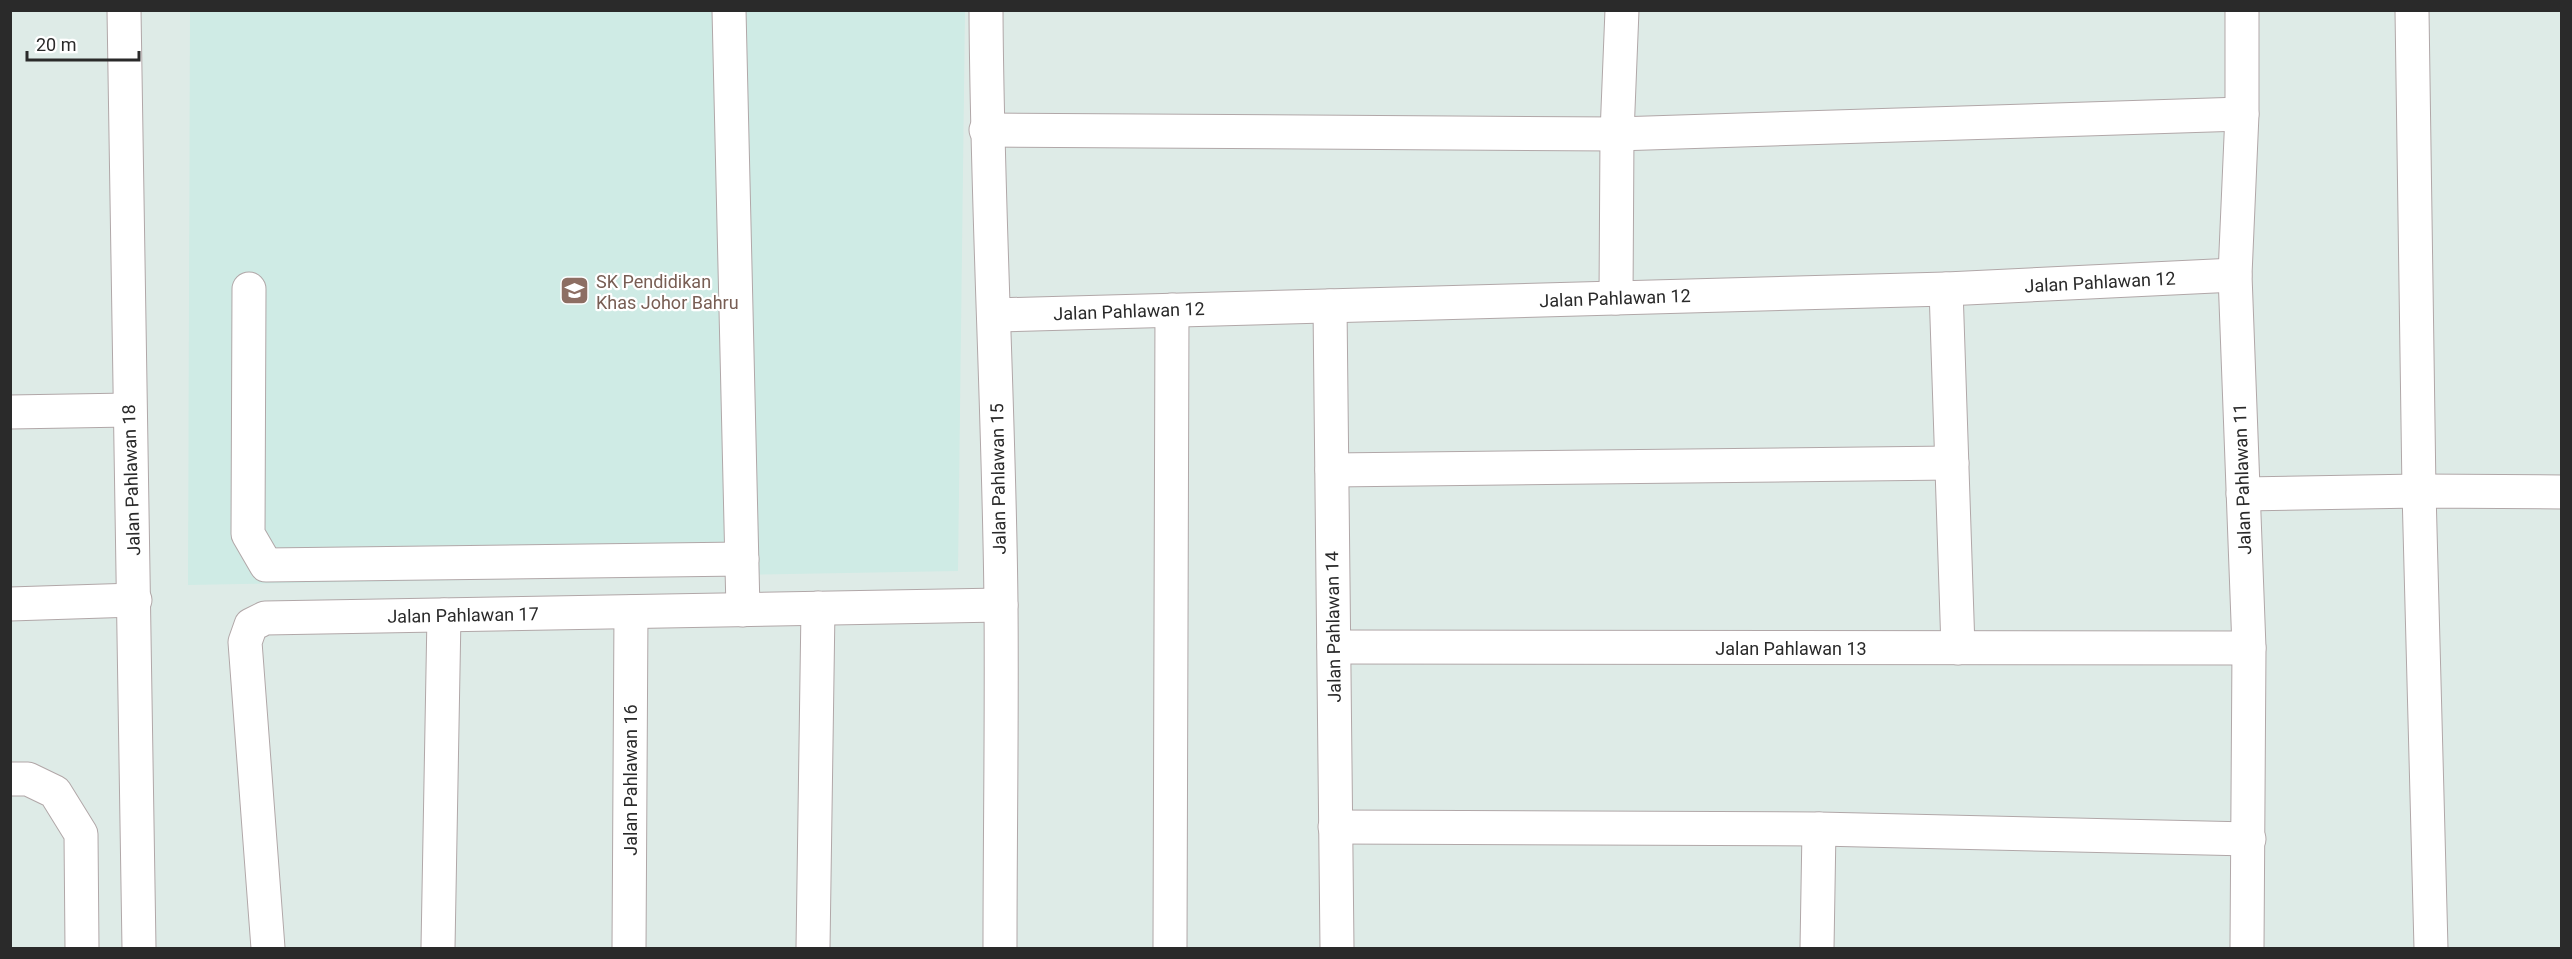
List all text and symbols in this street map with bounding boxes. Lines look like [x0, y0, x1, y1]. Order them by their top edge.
scale bar [27, 24, 140, 62]
text: 20 m [36, 34, 76, 55]
street label: Jalan Pahlawan 12 [2024, 268, 2176, 296]
place label: SK Pendidikan Khas Johor Bahru [596, 271, 739, 313]
school or university icon: SK Pendidikan Khas Johor Bahru [559, 275, 591, 307]
street label: Jalan Pahlawan 12 [1539, 285, 1691, 311]
street label: Jalan Pahlawan 12 [1053, 298, 1205, 324]
street label: Jalan Pahlawan 15 [986, 403, 1010, 555]
street label: Jalan Pahlawan 11 [2229, 403, 2255, 555]
street label: Jalan Pahlawan 18 [118, 404, 144, 556]
street label: Jalan Pahlawan 14 [1321, 551, 1345, 703]
street label: Jalan Pahlawan 17 [387, 603, 539, 627]
street label: Jalan Pahlawan 13 [1715, 638, 1867, 659]
street label: Jalan Pahlawan 16 [620, 704, 641, 856]

